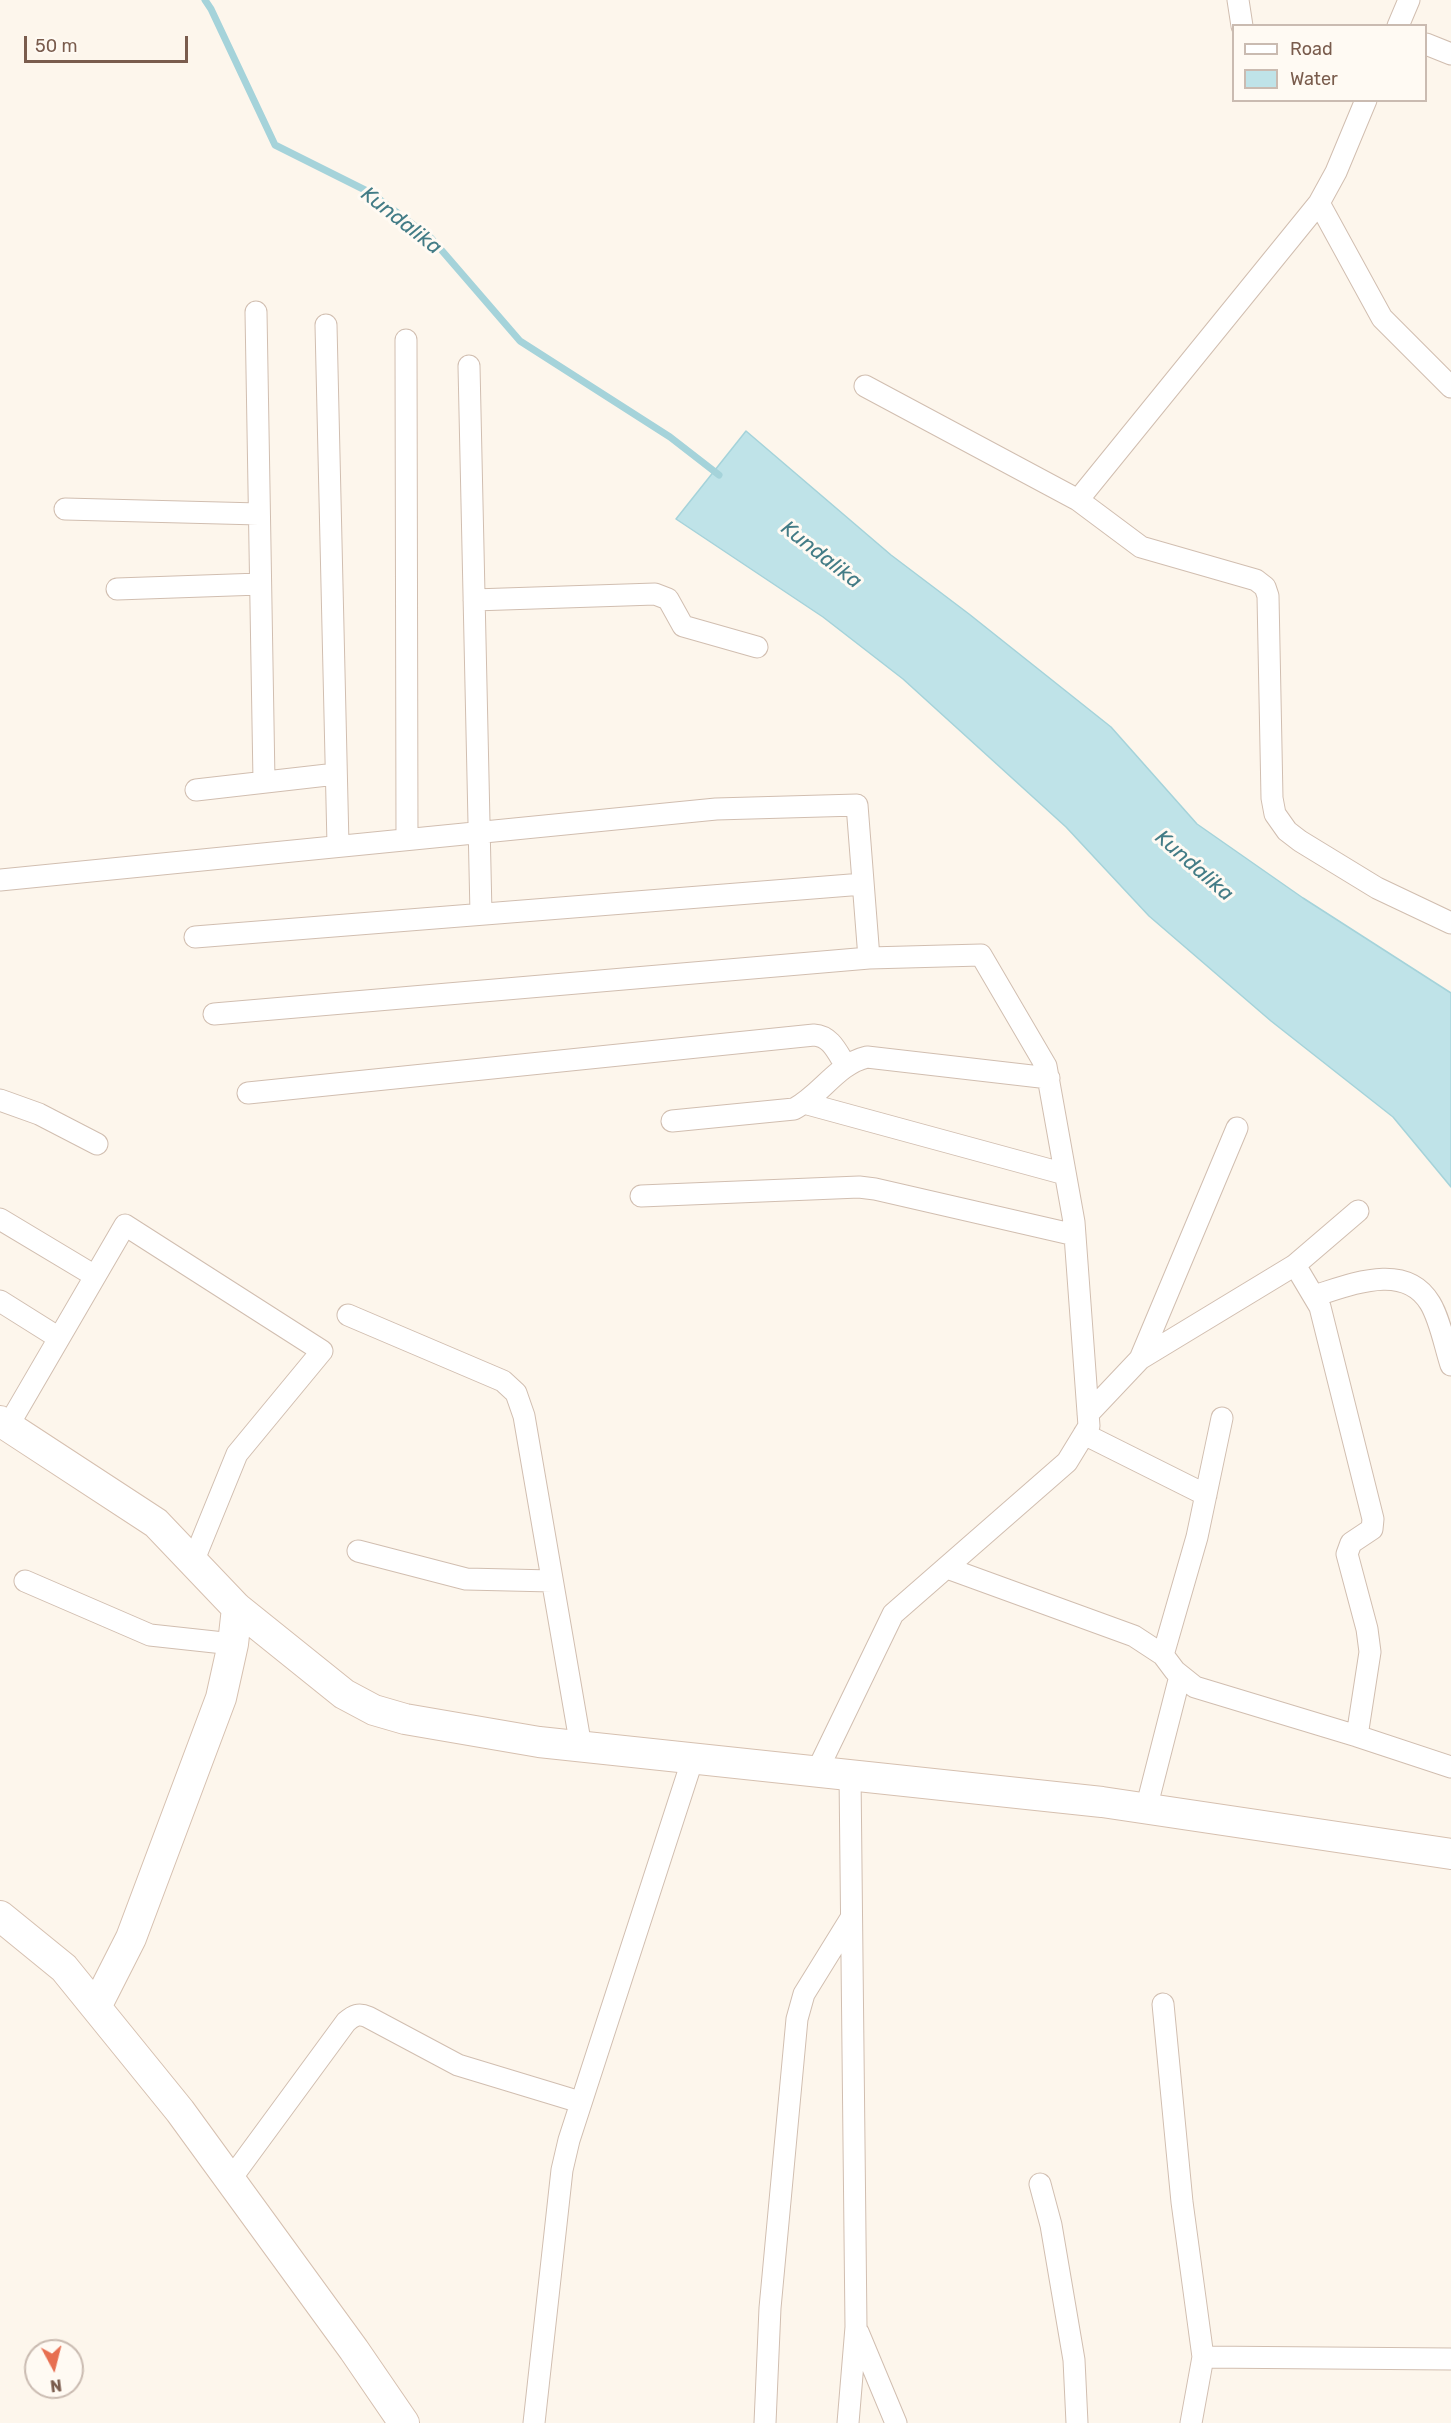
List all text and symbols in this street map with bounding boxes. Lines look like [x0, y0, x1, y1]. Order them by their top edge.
scale bar [27, 24, 190, 62]
legend [1232, 24, 1427, 102]
text: 50 m [35, 35, 78, 57]
text: Road [1290, 38, 1333, 60]
text: Water [1290, 68, 1338, 90]
water label: Kundalika [356, 182, 446, 260]
water label: Kundalika [776, 516, 866, 594]
water label: Kundalika [1150, 825, 1238, 907]
north arrow [24, 2339, 84, 2399]
text: N [49, 2375, 63, 2396]

